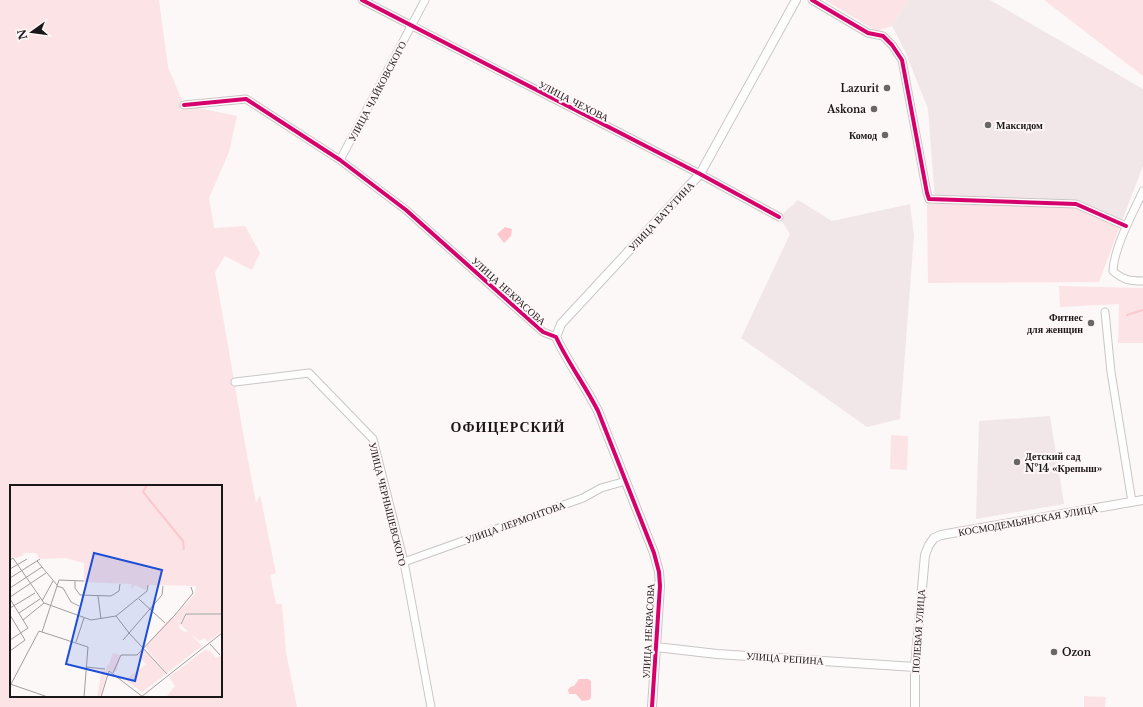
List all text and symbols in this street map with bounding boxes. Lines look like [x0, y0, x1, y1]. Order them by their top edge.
north arrow [12, 12, 52, 52]
text: N [14, 27, 30, 41]
street label: УЛИЦА ЧАЙКОВСКОГО [346, 39, 409, 144]
street label: УЛИЦА ЧЕХОВА [536, 78, 612, 125]
place label: Lazurit [841, 82, 879, 95]
marker: Lazurit [882, 83, 892, 93]
place label: Askona [826, 103, 866, 116]
marker: Askona [869, 104, 879, 114]
place label: Максидом [996, 119, 1043, 132]
marker: Максидом [983, 120, 993, 130]
place label: Комод [849, 129, 877, 142]
marker: Комод [880, 130, 890, 140]
street label: УЛИЦА ВАТУТИНА [626, 178, 698, 254]
street label: УЛИЦА НЕКРАСОВА [469, 255, 549, 329]
place label: Фитнес для женщин [1027, 311, 1084, 336]
marker: Фитнес для женщин [1086, 318, 1096, 328]
district label: ОФИЦЕРСКИЙ [451, 418, 565, 436]
street label: УЛИЦА ЧЕРНЫШЕВСКОГО [366, 441, 409, 567]
place label: Детский сад №14 «Крепыш» [1025, 450, 1103, 475]
marker: Детский сад №14 «Крепыш» [1012, 457, 1022, 467]
inset map [10, 485, 222, 697]
street label: УЛИЦА ЛЕРМОНТОВА [463, 498, 568, 547]
street label: КОСМОДЕМЬЯНСКАЯ УЛИЦА [957, 502, 1100, 539]
street label: УЛИЦА НЕКРАСОВА [640, 582, 658, 679]
street label: ПОЛЕВАЯ УЛИЦА [909, 588, 928, 673]
place label: Ozon [1062, 646, 1092, 659]
marker: Ozon [1049, 647, 1059, 657]
street label: УЛИЦА РЕПИНА [746, 649, 825, 668]

